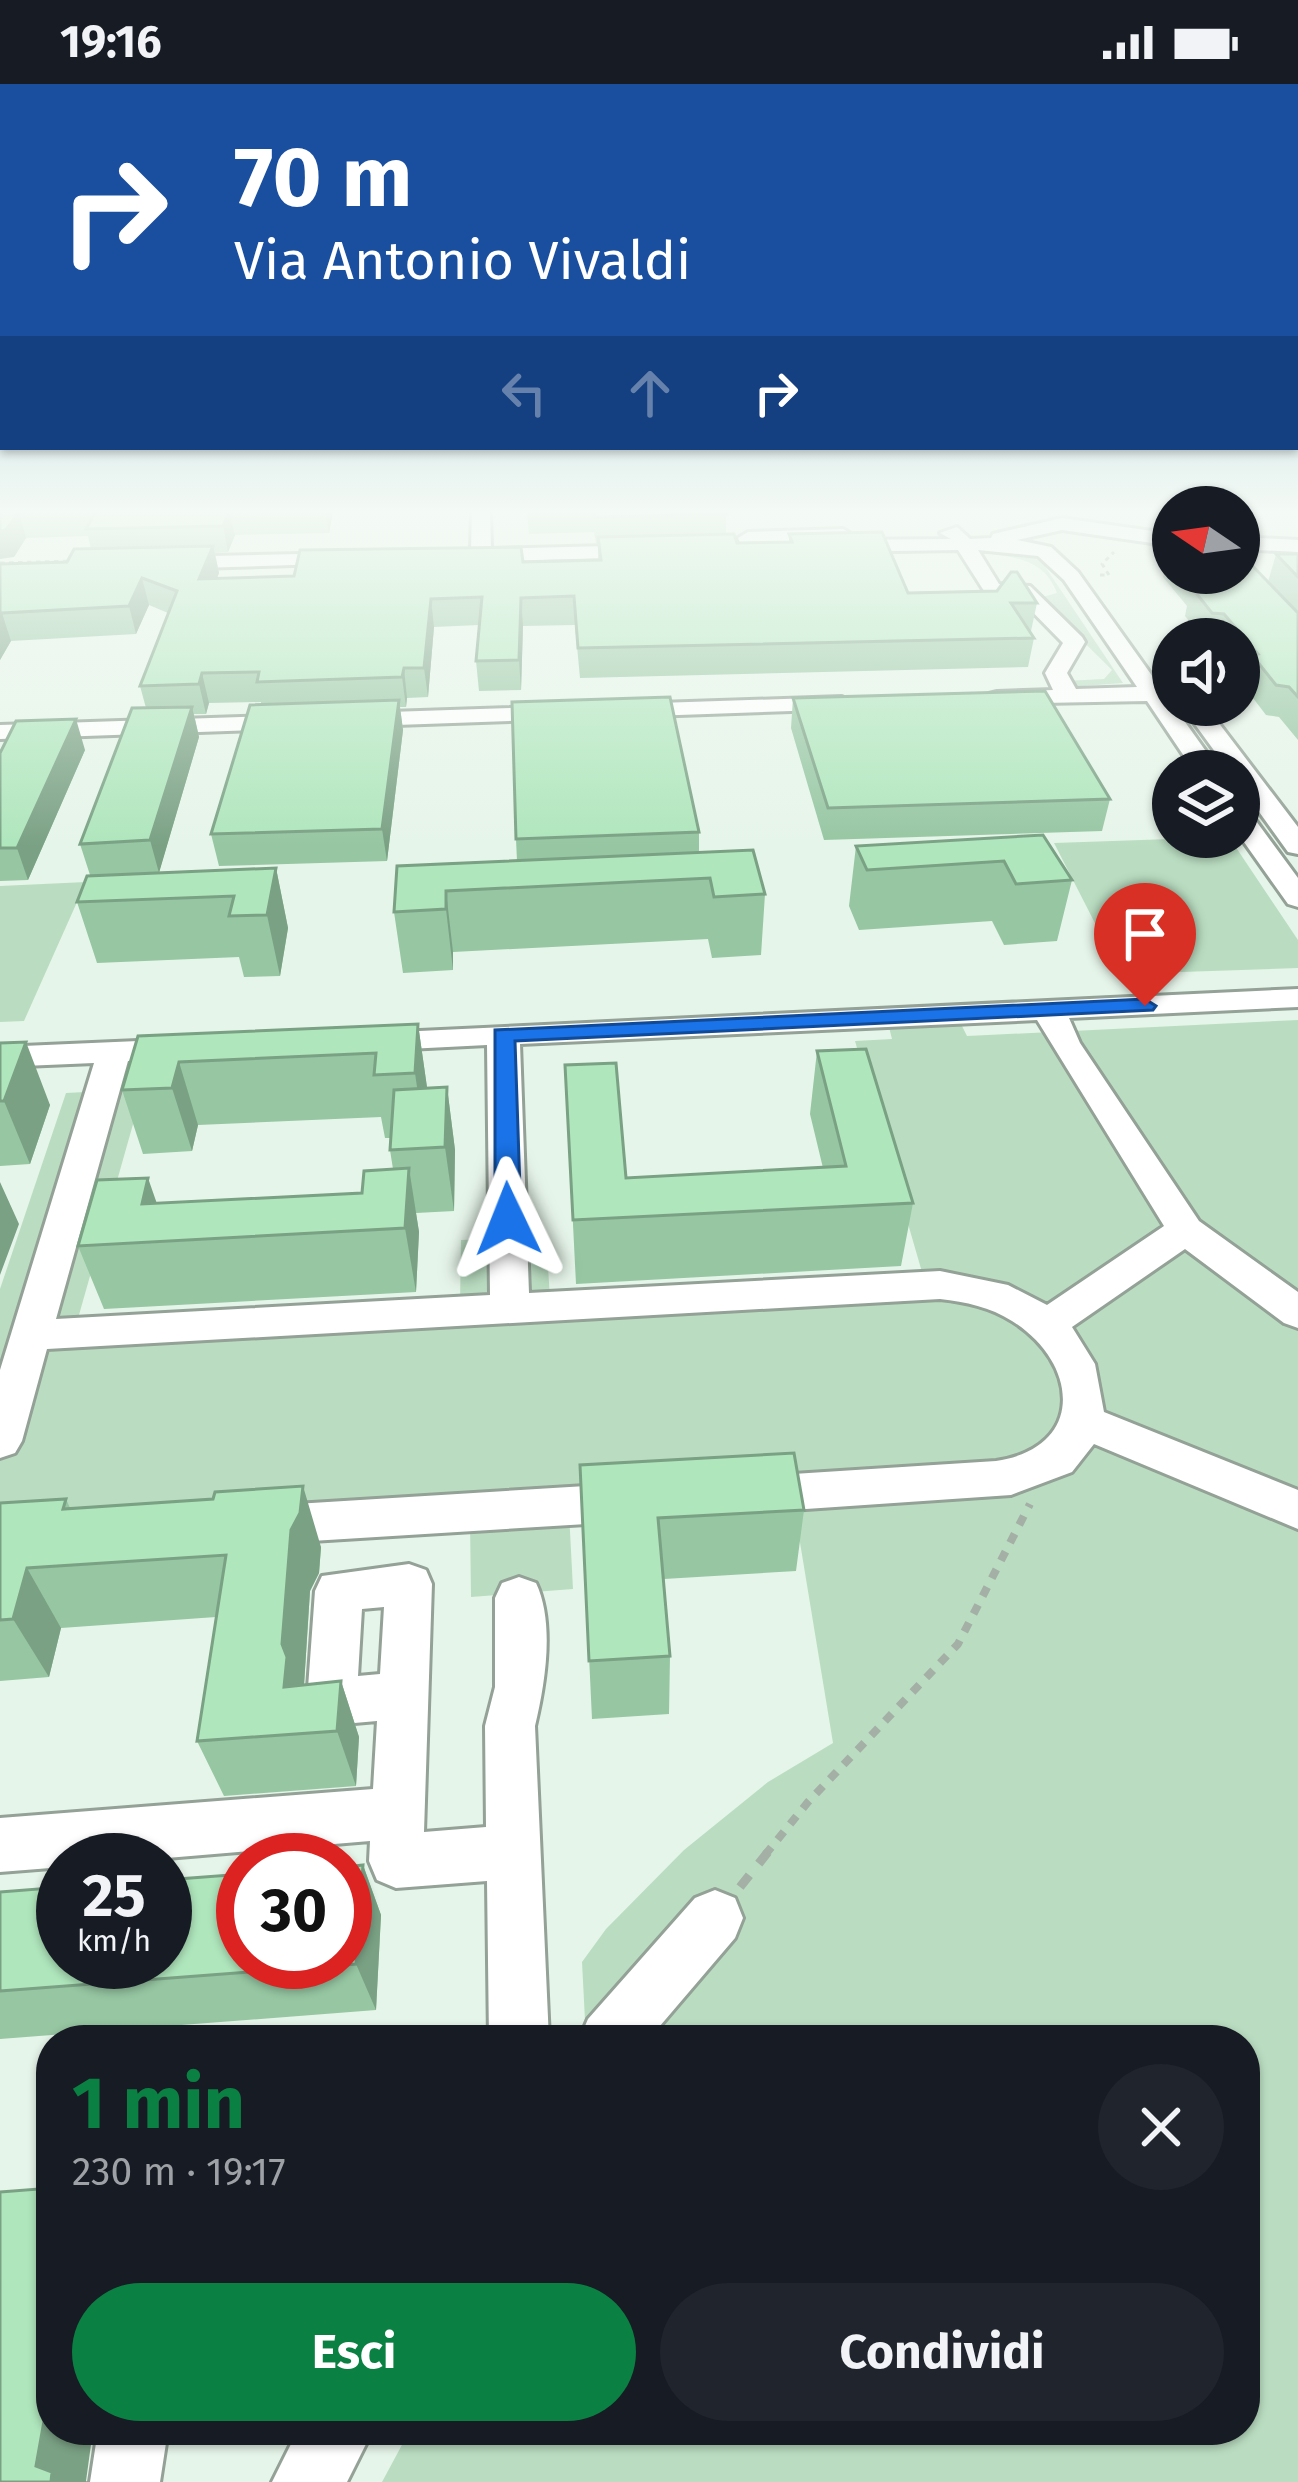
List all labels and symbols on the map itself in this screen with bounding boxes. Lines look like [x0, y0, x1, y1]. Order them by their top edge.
north arrow [1152, 486, 1260, 594]
pin [1094, 883, 1196, 1006]
position arrow [445, 1156, 571, 1282]
speed limit sign: 30 [216, 1833, 372, 1989]

